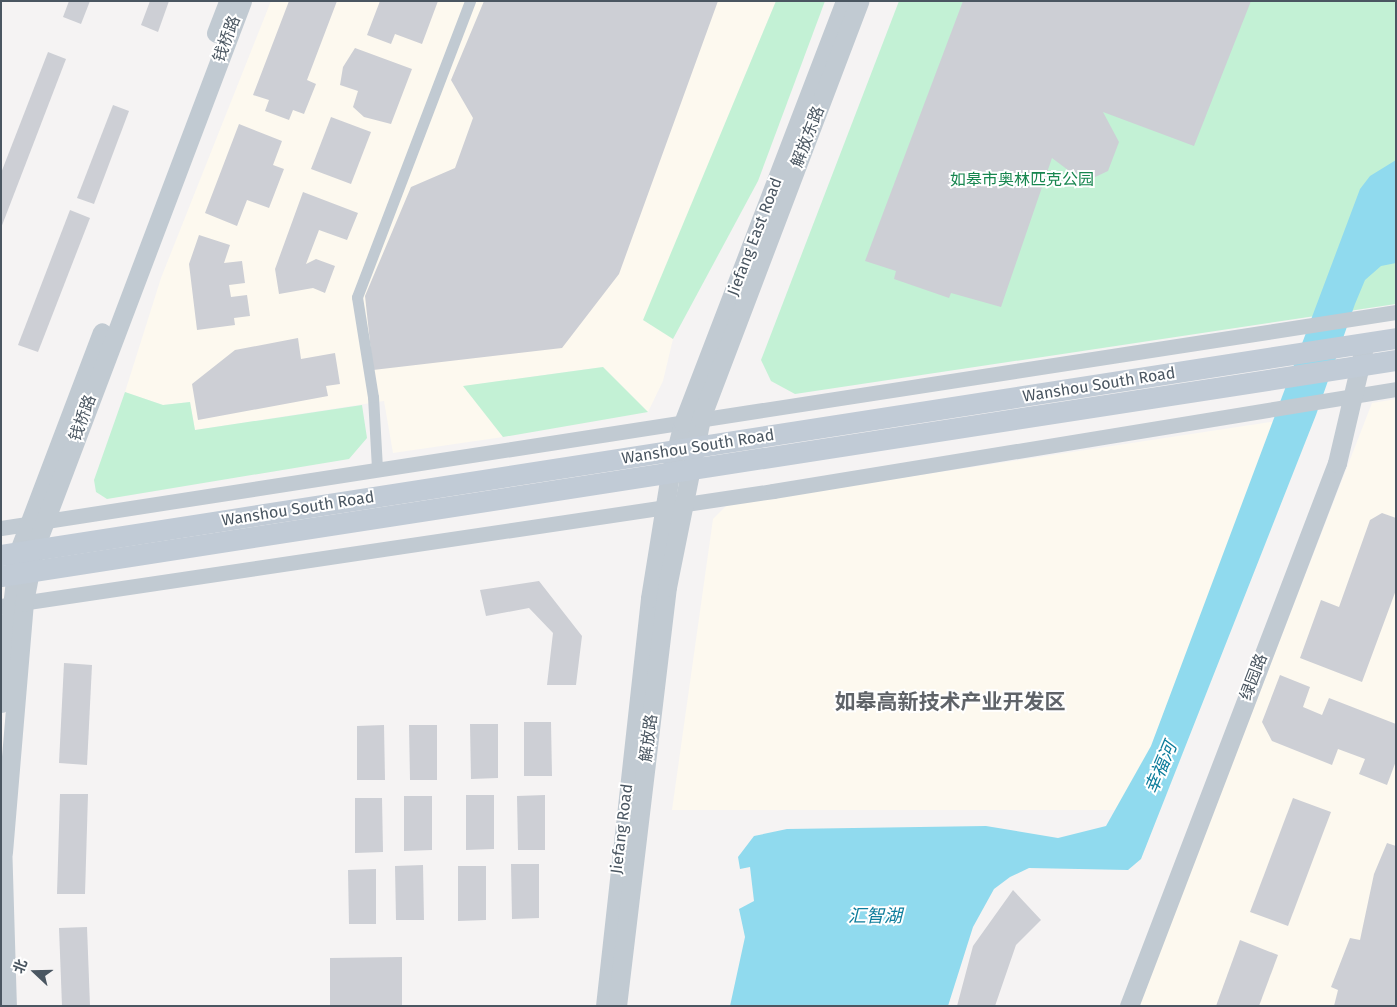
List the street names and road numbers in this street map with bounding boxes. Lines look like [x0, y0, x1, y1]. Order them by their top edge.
street label: 钱桥路 [209, 13, 245, 65]
street label: 解放东路 [788, 104, 828, 170]
street label: Jiefang East Road [724, 175, 786, 299]
street label: Wanshou South Road [1021, 363, 1177, 407]
street label: 钱桥路 [66, 392, 100, 444]
street label: Wanshou South Road [620, 425, 776, 469]
street label: Wanshou South Road [220, 487, 376, 531]
street label: 绿园路 [1236, 651, 1272, 703]
street label: 解放路 [637, 713, 661, 763]
street label: Jiefang Road [607, 783, 637, 875]

